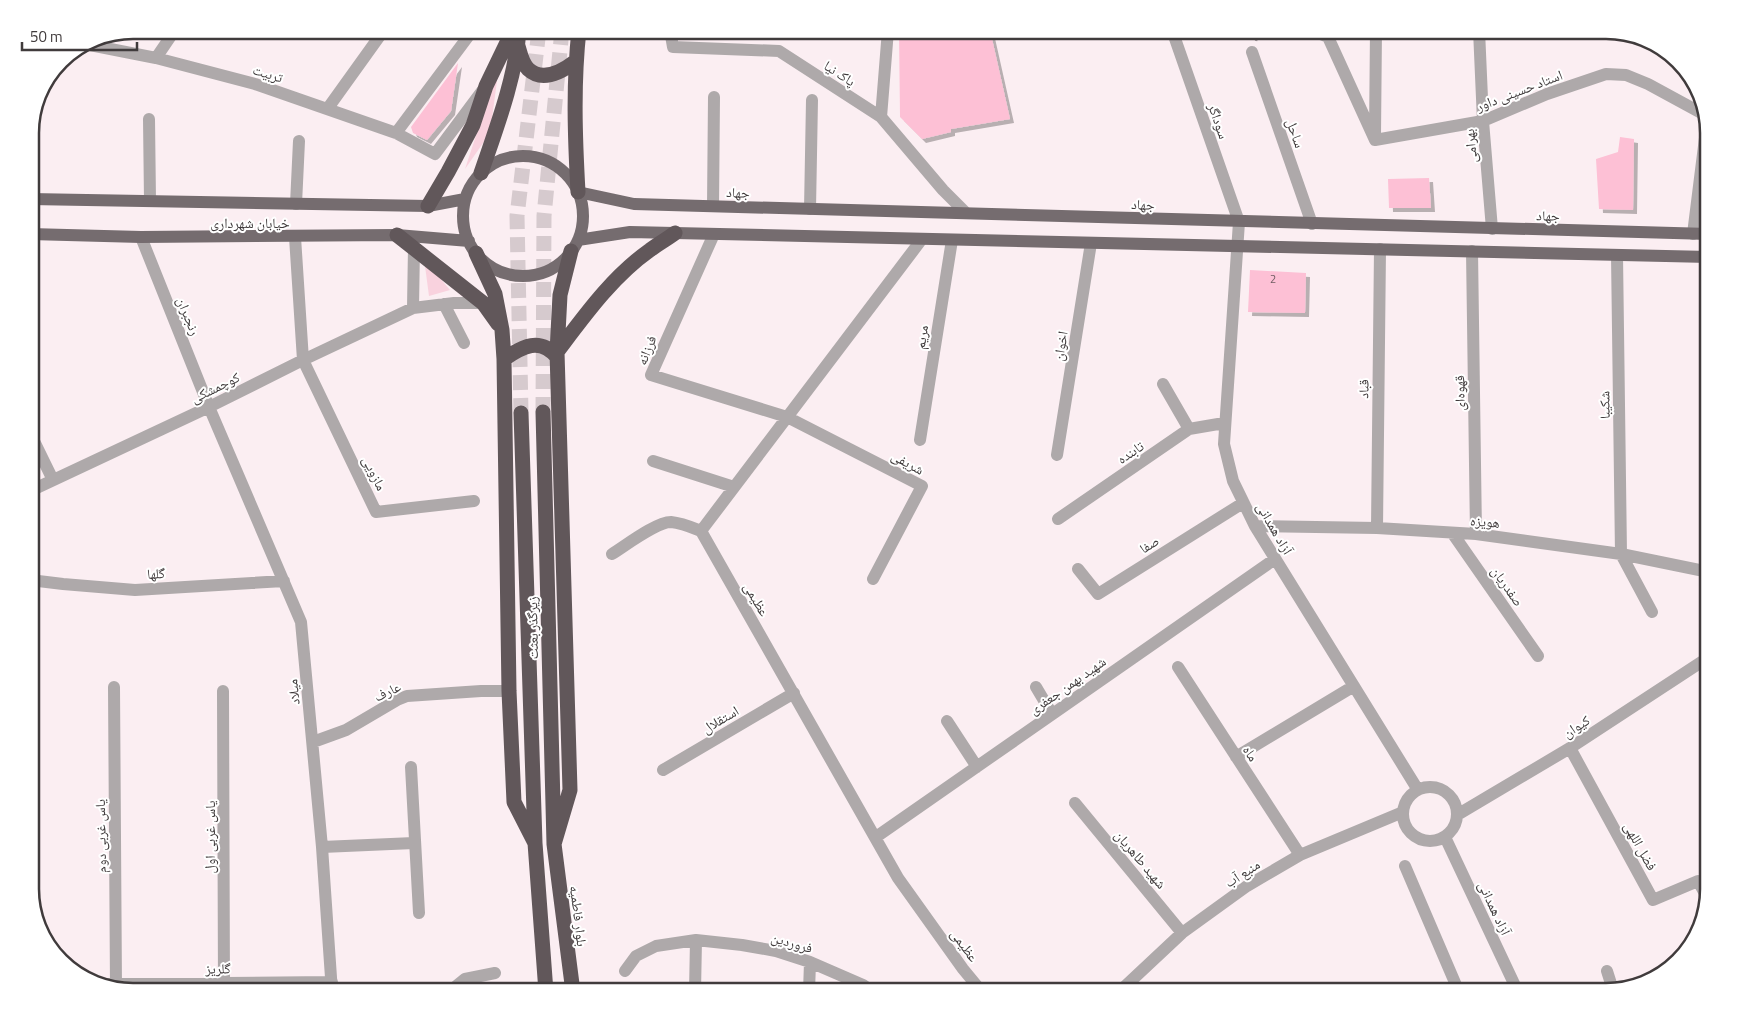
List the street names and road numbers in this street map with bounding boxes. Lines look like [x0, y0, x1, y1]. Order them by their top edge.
street label: پاک نیا [820, 55, 860, 91]
street label: تربیت [250, 58, 286, 88]
street label: استاد حسینی داور [1472, 64, 1565, 116]
street label: سوداگر [1203, 99, 1235, 142]
street label: ساحل [1281, 115, 1311, 151]
street label: بهرامی [1458, 128, 1482, 164]
street label: جهاد [726, 181, 750, 203]
street label: جهاد [1131, 193, 1155, 215]
street label: جهاد [1536, 204, 1560, 226]
street label: خیابان شهرداری [210, 212, 290, 233]
street label: رنجبران [172, 294, 206, 338]
street label: مریم [909, 323, 933, 351]
street label: اخوان [1047, 329, 1073, 363]
street label: فرزانه [631, 332, 661, 368]
street label: کوچمشکی [187, 366, 243, 408]
street label: قهوه‌ای [1448, 375, 1470, 411]
street label: قباد [1352, 379, 1374, 399]
street label: شکیبا [1593, 391, 1615, 419]
street label: تابنده [1112, 435, 1148, 469]
street label: شریفی [888, 444, 928, 480]
street label: مازویی [358, 452, 392, 494]
street label: آزاد همدانی [1252, 498, 1299, 558]
street label: هویزه [1469, 509, 1501, 533]
street label: صفا [1135, 530, 1163, 558]
street label: گلها [146, 562, 166, 584]
street label: صفدریان [1486, 562, 1530, 610]
street label: عظیمی [739, 578, 775, 620]
street label: زیرگذر بعثت [521, 596, 543, 660]
street label: شهید بهمن جعفری [1024, 651, 1110, 719]
street label: عارف [370, 675, 404, 707]
street label: میلاد [281, 678, 305, 706]
street label: استقلال [698, 700, 742, 738]
street label: کیوان [1558, 709, 1594, 743]
street label: ماه [1238, 741, 1264, 765]
street label: یاس غربی دوم [89, 799, 111, 873]
street label: یاس غربی اول [199, 800, 220, 874]
street label: فضل اللهی [1619, 818, 1663, 874]
street label: شهید طاهریان [1110, 825, 1172, 893]
street label: منبع آب [1220, 854, 1264, 892]
street label: آزاد همدانی [1473, 878, 1517, 939]
street label: بلوار فاطمیه [565, 884, 593, 948]
street label: عظیمی [946, 924, 984, 966]
street label: فروردین [769, 926, 815, 958]
street label: گلریز [204, 957, 231, 979]

